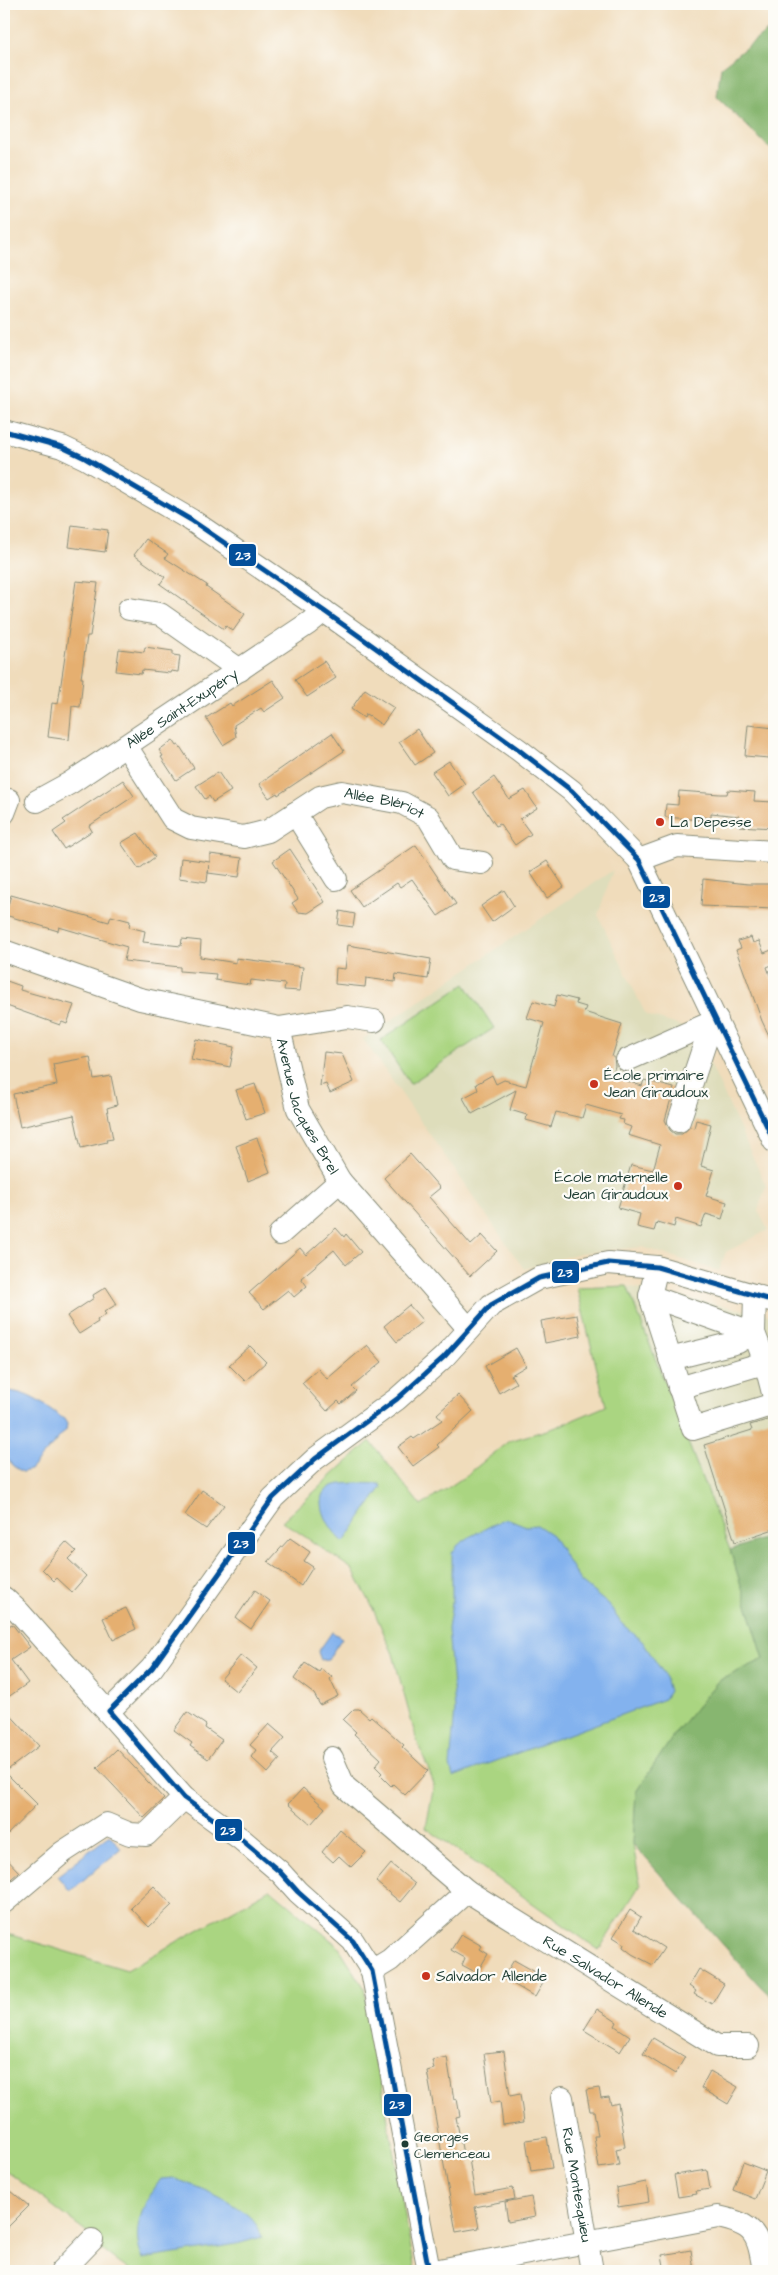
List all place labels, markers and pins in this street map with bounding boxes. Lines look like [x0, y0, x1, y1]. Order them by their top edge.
place label: La Depesse [670, 812, 752, 833]
marker: La Depesse [654, 816, 666, 828]
place label: École primaire Jean Giraudoux [604, 1065, 709, 1103]
marker: École primaire Jean Giraudoux [588, 1078, 600, 1090]
place label: École maternelle Jean Giraudoux [555, 1167, 669, 1205]
marker: École maternelle Jean Giraudoux [672, 1180, 684, 1192]
place label: Salvador Allende [436, 1966, 547, 1987]
marker: Salvador Allende [420, 1970, 432, 1982]
place label: Georges Clemenceau [414, 2127, 490, 2164]
marker: Georges Clemenceau [400, 2139, 410, 2149]

